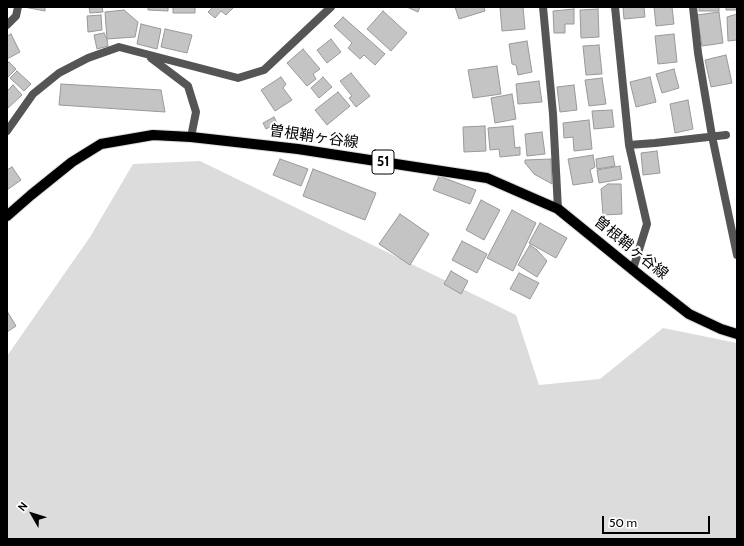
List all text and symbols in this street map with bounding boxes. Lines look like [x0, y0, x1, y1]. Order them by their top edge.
street label: 曽根鞘ヶ谷線 [268, 122, 360, 152]
road number: 51 [372, 150, 394, 174]
street label: 曽根鞘ヶ谷線 [590, 213, 672, 283]
north arrow [12, 494, 52, 534]
text: N [15, 499, 31, 514]
scale bar [604, 508, 712, 534]
text: 50 m [609, 515, 637, 530]

